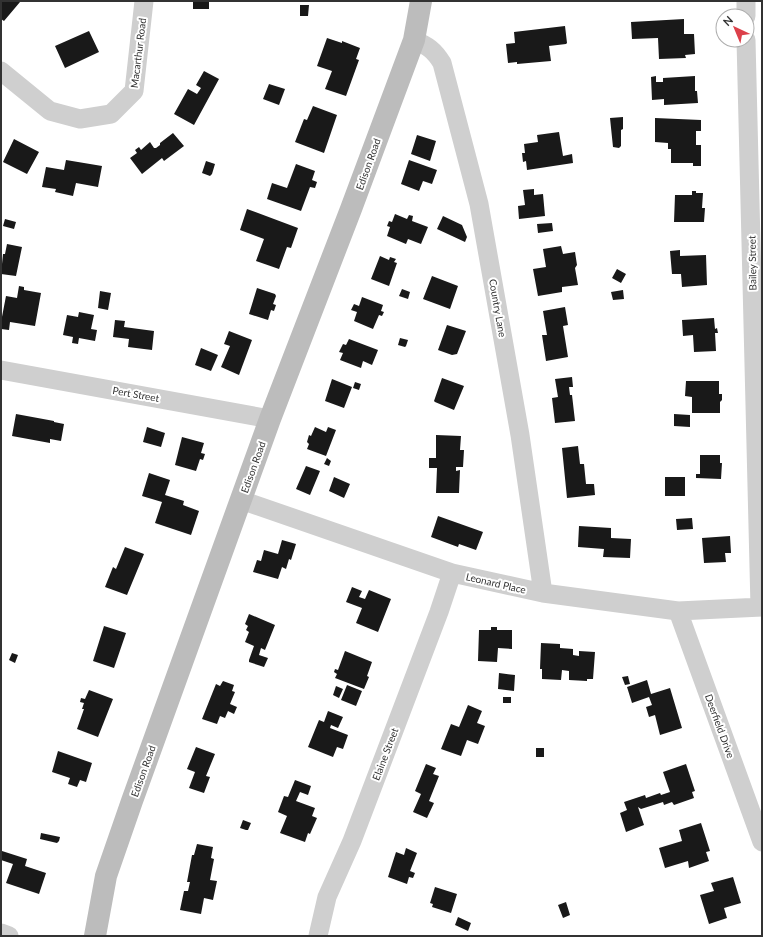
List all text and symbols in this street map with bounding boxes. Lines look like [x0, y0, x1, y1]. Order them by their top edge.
north arrow [715, 8, 755, 48]
text: N [720, 13, 735, 28]
street label: Macarthur Road [128, 17, 148, 89]
street label: Edison Road [353, 137, 383, 191]
street label: Bailey Street [746, 235, 758, 291]
street label: Country Lane [487, 278, 509, 338]
street label: Pert Street [112, 384, 161, 404]
street label: Edison Road [238, 440, 268, 494]
street label: Leonard Place [465, 570, 527, 596]
street label: Deerfield Drive [703, 692, 737, 760]
street label: Elaine Street [370, 726, 401, 782]
street label: Edison Road [128, 744, 158, 798]

